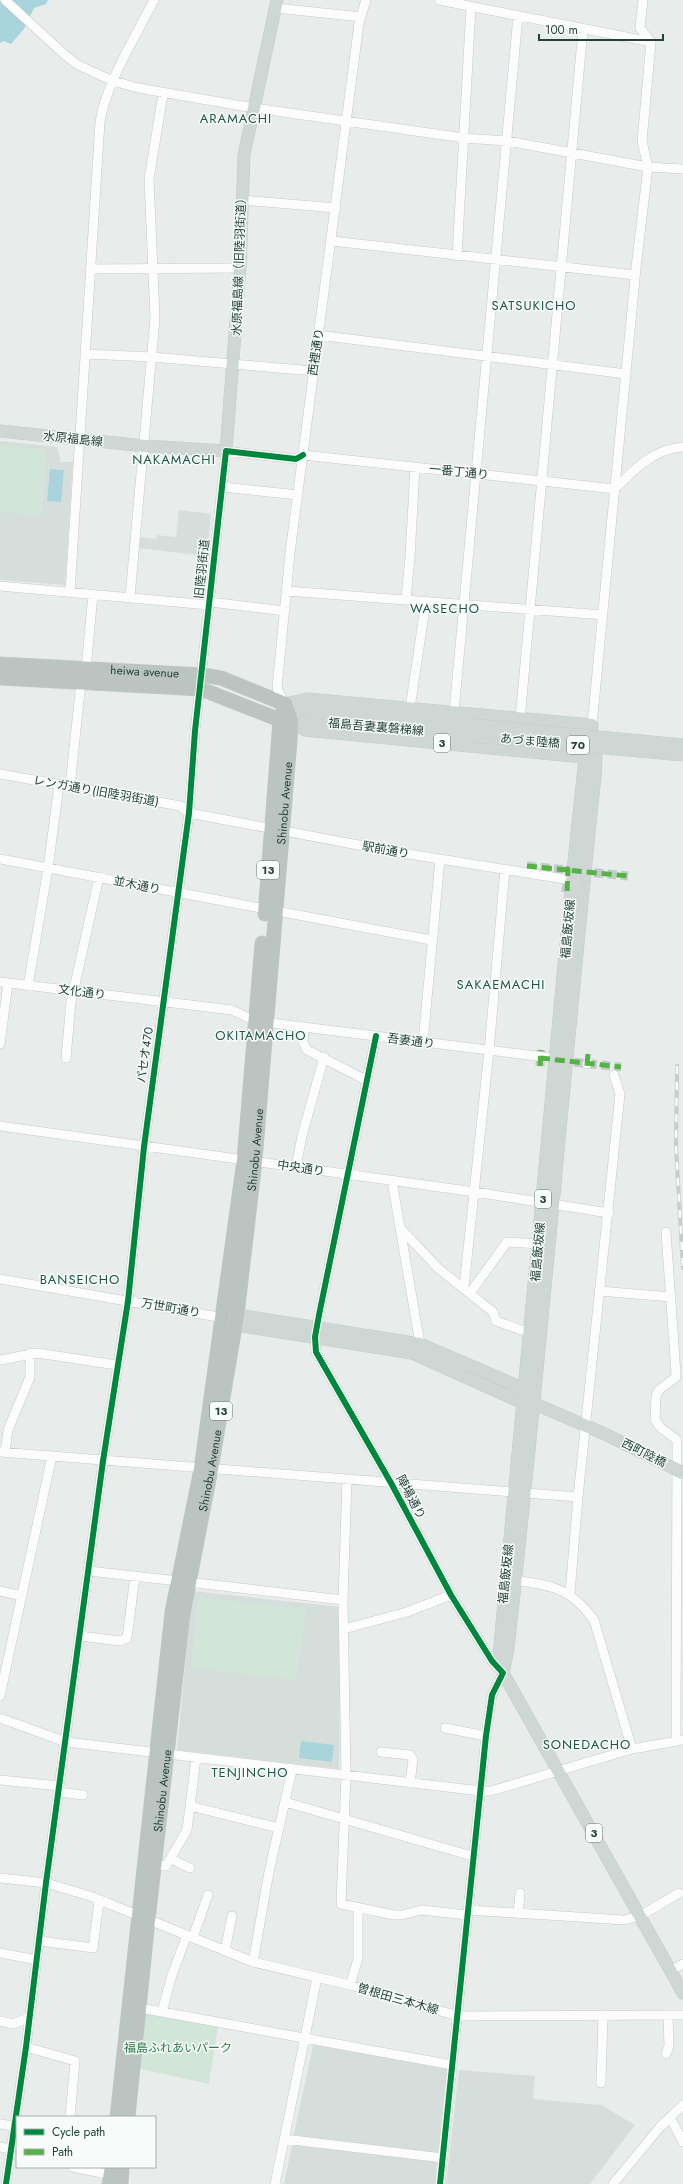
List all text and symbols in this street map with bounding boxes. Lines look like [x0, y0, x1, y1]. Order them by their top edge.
scale bar [539, 16, 663, 42]
text: 100 m [545, 21, 578, 39]
district label: ARAMACHI [200, 109, 272, 128]
street label: 水原福島線（旧陸羽街道） [227, 192, 251, 336]
district label: SATSUKICHO [491, 296, 577, 315]
street label: 西裡通り [304, 327, 328, 377]
street label: 水原福島線 [42, 427, 104, 451]
district label: NAKAMACHI [132, 450, 216, 469]
street label: 一番丁通り [428, 460, 490, 484]
street label: 旧陸羽街道 [190, 538, 214, 600]
district label: WASECHO [410, 599, 480, 618]
street label: heiwa avenue [110, 661, 180, 683]
street label: 福島吾妻裏磐梯線 [327, 714, 425, 740]
street label: あづま陸橋 [499, 729, 561, 753]
road number: 3 [434, 734, 450, 752]
road number: 70 [567, 736, 589, 754]
street label: Shinobu Avenue [272, 761, 297, 845]
street label: レンガ通り(旧陸羽街道) [32, 771, 160, 811]
street label: 駅前通り [361, 837, 411, 863]
road number: 13 [257, 861, 279, 879]
street label: 並木通り [112, 872, 162, 898]
street label: 福島飯坂線 [556, 898, 580, 960]
district label: SAKAEMACHI [457, 975, 545, 994]
street label: 文化通り [57, 980, 107, 1004]
street label: パセオ470 [132, 1026, 158, 1084]
district label: OKITAMACHO [215, 1026, 307, 1045]
street label: 吾妻通り [386, 1029, 436, 1053]
street label: Shinobu Avenue [243, 1108, 268, 1192]
street label: 中央通り [276, 1156, 326, 1180]
road number: 3 [535, 1190, 551, 1208]
street label: 福島飯坂線 [526, 1221, 550, 1283]
district label: BANSEICHO [40, 1270, 120, 1289]
street label: 万世町通り [140, 1294, 202, 1322]
road number: 13 [210, 1402, 232, 1420]
street label: Shinobu Avenue [194, 1428, 227, 1513]
street label: 西町陸橋 [619, 1434, 669, 1472]
street label: 陣場通り [392, 1472, 430, 1522]
street label: 福島飯坂線 [494, 1543, 518, 1605]
district label: SONEDACHO [543, 1735, 631, 1754]
street label: Shinobu Avenue [149, 1749, 176, 1833]
district label: TENJINCHO [211, 1763, 289, 1782]
road number: 3 [586, 1824, 602, 1842]
street label: 曽根田三本木線 [355, 1979, 441, 2019]
park label: 福島ふれあいパーク [124, 2039, 232, 2057]
legend [16, 2116, 156, 2168]
text: Cycle path [52, 2123, 105, 2141]
text: Path [52, 2143, 73, 2161]

